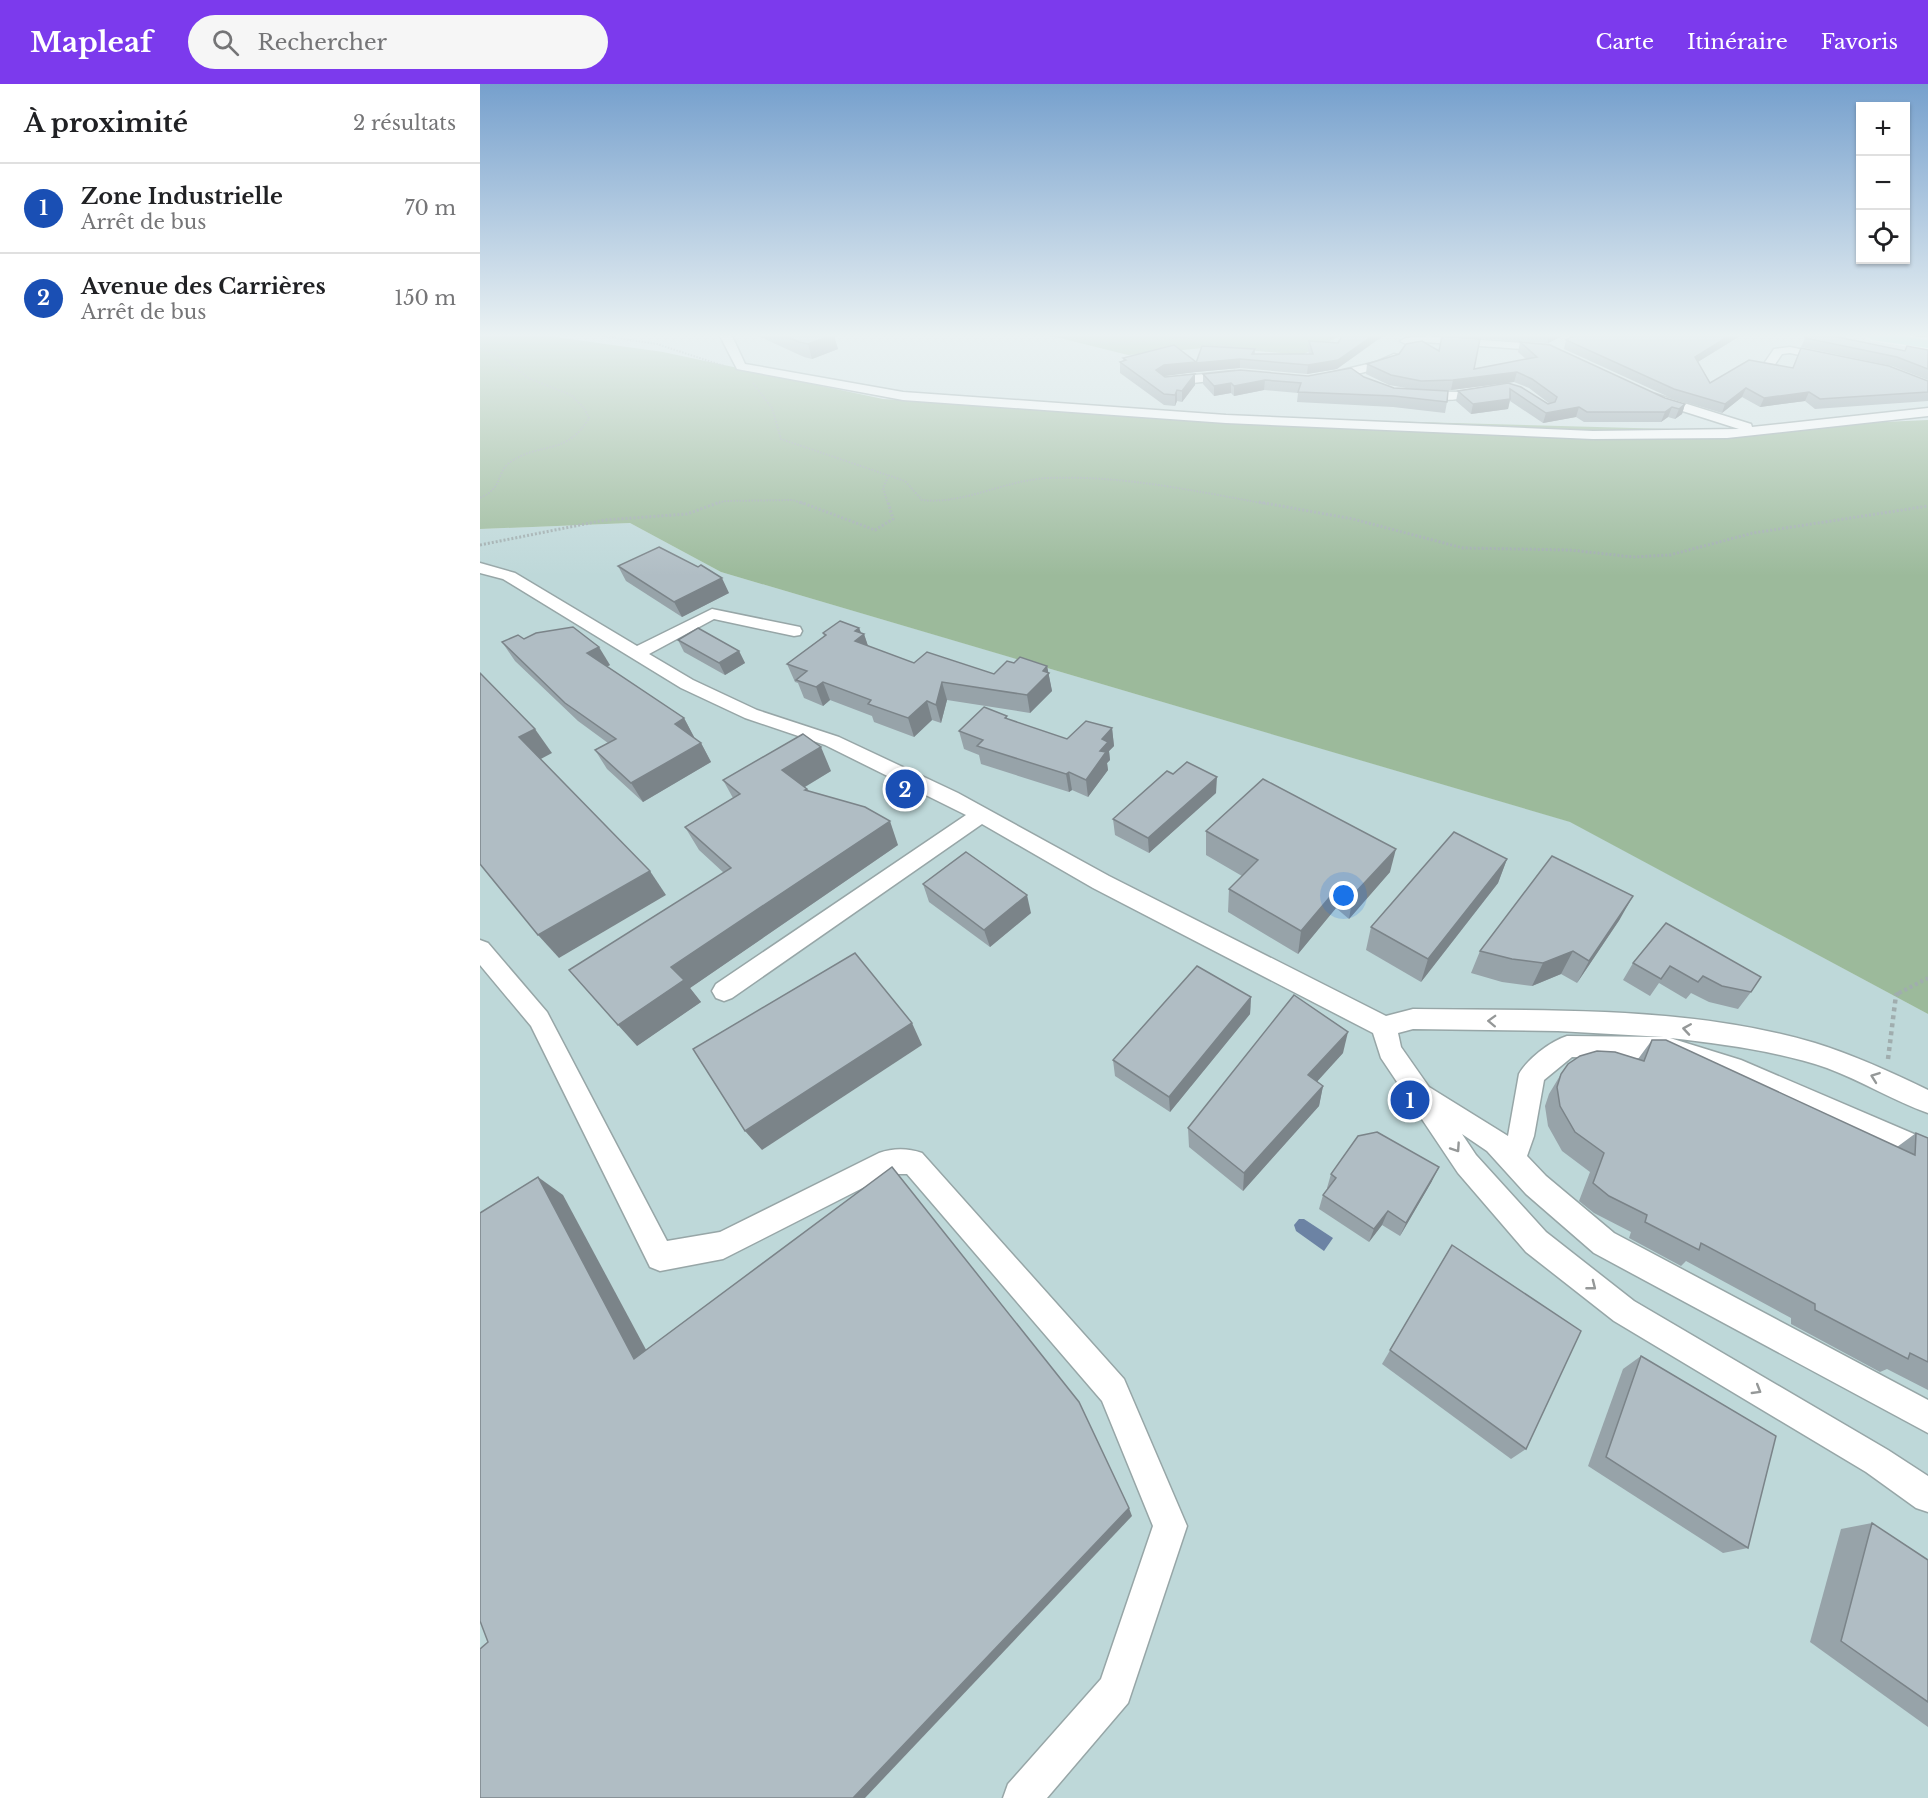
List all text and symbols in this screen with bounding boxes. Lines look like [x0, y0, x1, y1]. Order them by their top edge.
search box [188, 15, 608, 69]
text: Mapleaf [30, 25, 152, 60]
icon: search [209, 26, 242, 59]
text: Rechercher [257, 29, 387, 56]
text: Carte [1596, 29, 1654, 55]
text: Itinéraire [1687, 29, 1788, 55]
text: Favoris [1821, 29, 1898, 55]
map controls [1856, 102, 1910, 264]
button: + [1856, 102, 1910, 156]
text: À proximité [24, 107, 188, 139]
text: 2 résultats [353, 111, 456, 135]
button: − [1856, 156, 1910, 210]
text: Zone Industrielle [81, 183, 283, 210]
text: 1 [39, 196, 48, 220]
text: 70 m [404, 196, 456, 220]
text: Arrêt de bus [81, 210, 206, 234]
button: locate [1856, 210, 1910, 264]
text: Avenue des Carrières [81, 273, 326, 300]
text: 2 [37, 286, 50, 310]
text: 150 m [394, 286, 456, 310]
text: Arrêt de bus [81, 300, 206, 324]
pin: 2 [886, 766, 924, 812]
your location [1329, 881, 1358, 910]
one-way arrow [1488, 1015, 1497, 1027]
one-way arrow [1682, 1023, 1692, 1036]
one-way arrow [1870, 1072, 1881, 1084]
pin: 1 [1390, 1078, 1430, 1122]
one-way arrow [1449, 1141, 1460, 1152]
one-way arrow [1586, 1279, 1597, 1290]
one-way arrow [1751, 1382, 1761, 1394]

